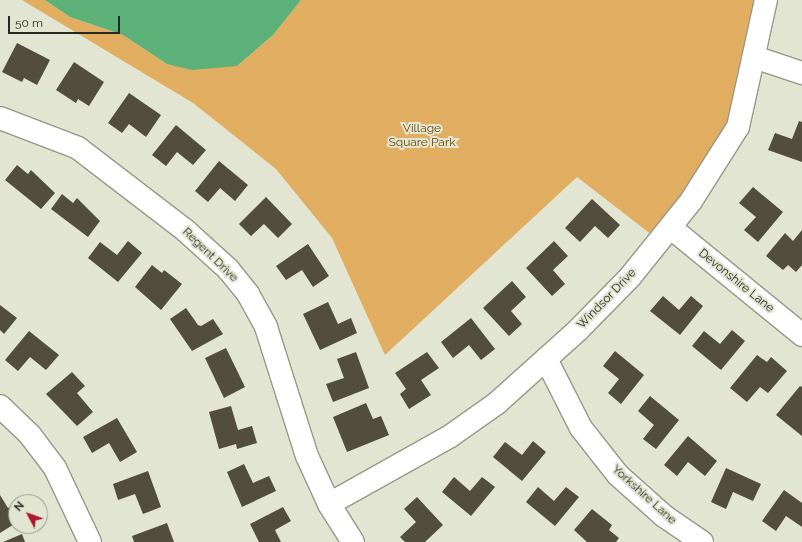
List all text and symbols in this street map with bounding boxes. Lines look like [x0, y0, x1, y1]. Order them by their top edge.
scale bar [10, 8, 122, 34]
text: 50 m [15, 16, 43, 30]
park label: Village Square Park [389, 122, 455, 150]
street label: Regent Drive [179, 225, 241, 285]
street label: Devonshire Lane [695, 246, 777, 316]
street label: Windsor Drive [575, 266, 639, 332]
street label: Yorkshire Lane [609, 462, 679, 528]
north arrow [8, 494, 48, 534]
text: N [12, 499, 27, 514]

